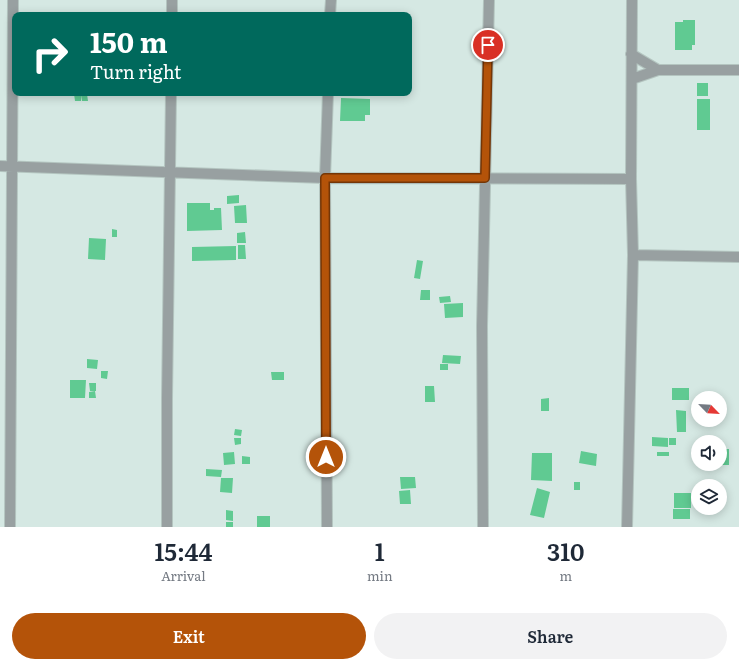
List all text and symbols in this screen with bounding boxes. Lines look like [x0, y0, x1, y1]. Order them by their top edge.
text: 150 m [90, 20, 168, 62]
icon: right [24, 28, 76, 80]
pin [471, 28, 505, 62]
icon: arrive [477, 34, 499, 56]
text: Turn right [90, 58, 181, 85]
north arrow [691, 391, 727, 427]
map controls [691, 391, 727, 515]
button: sound [691, 435, 727, 471]
position arrow [305, 436, 347, 478]
button: layers [691, 479, 727, 515]
text: 15:44 [154, 533, 212, 568]
text: 1 [375, 533, 385, 568]
text: 310 [547, 533, 585, 568]
text: Arrival [161, 566, 206, 585]
text: min [367, 566, 393, 585]
text: m [559, 566, 572, 585]
button: Exit [12, 613, 366, 659]
button: Share [374, 613, 727, 659]

